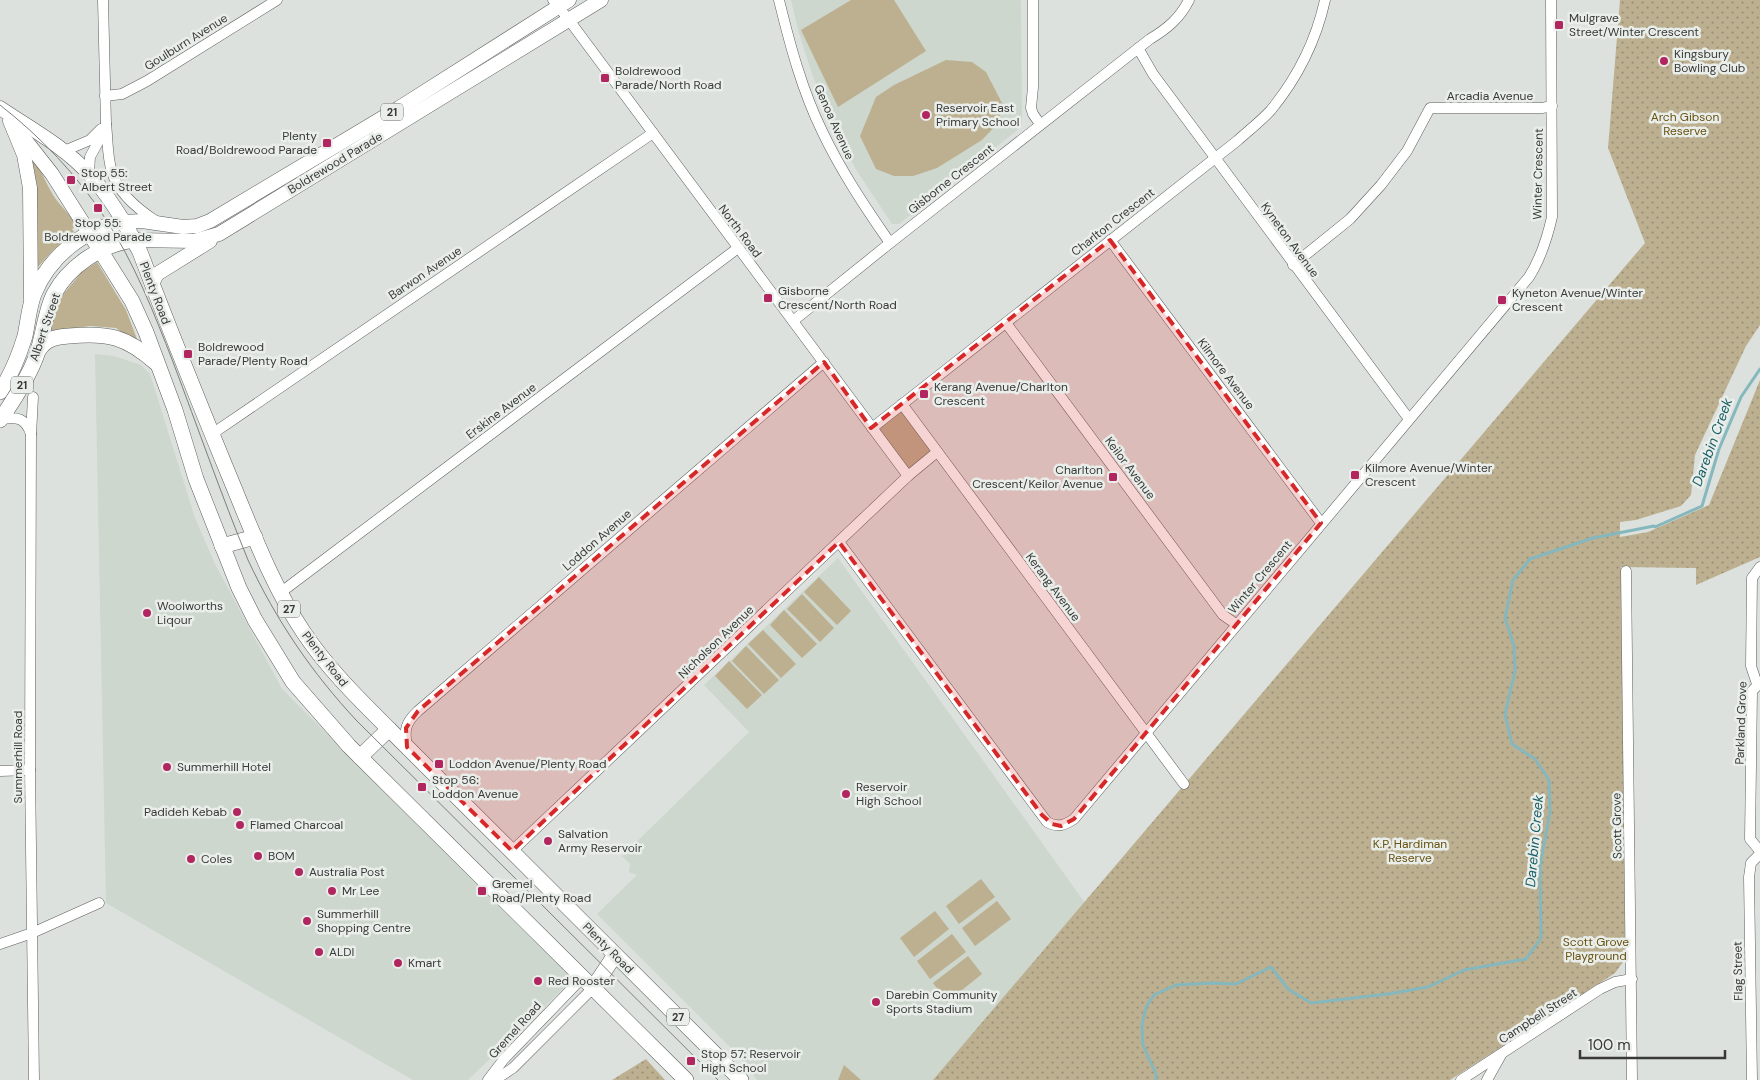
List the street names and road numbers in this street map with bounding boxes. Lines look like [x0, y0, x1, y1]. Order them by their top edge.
street label: Goulburn Avenue [141, 10, 231, 74]
street label: Genoa Avenue [810, 82, 858, 162]
street label: Arcadia Avenue [1447, 88, 1533, 104]
road number: 21 [381, 104, 403, 120]
street label: Boldrewood Parade [285, 128, 385, 198]
street label: Winter Crescent [1529, 128, 1547, 220]
street label: Gisborne Crescent [905, 140, 997, 218]
street label: Charlton Crescent [1068, 184, 1158, 260]
street label: Kyneton Avenue [1257, 199, 1323, 281]
street label: North Road [715, 201, 765, 261]
street label: Barwon Avenue [385, 242, 465, 303]
street label: Plenty Road [136, 259, 174, 327]
street label: Albert Street [26, 290, 64, 363]
street label: Kilmore Avenue [1194, 335, 1258, 413]
road number: 21 [11, 376, 33, 394]
street label: Erskine Avenue [463, 379, 539, 443]
street label: Keilor Avenue [1101, 433, 1159, 503]
street label: Loddon Avenue [559, 506, 635, 574]
street label: Winter Crescent [1225, 537, 1296, 617]
street label: Kerang Avenue [1022, 549, 1084, 625]
road number: 27 [278, 600, 300, 618]
street label: Nicholson Avenue [675, 602, 757, 682]
street label: Plenty Road [298, 628, 352, 690]
street label: Parkland Grove [1732, 681, 1750, 765]
street label: Summerhill Road [10, 711, 26, 803]
street label: Scott Grove [1608, 793, 1626, 859]
street label: Plenty Road [579, 919, 637, 977]
street label: Flag Street [1729, 941, 1747, 1001]
street label: Campbell Street [1496, 985, 1580, 1047]
street label: Gremel Road [485, 998, 545, 1062]
road number: 27 [667, 1009, 689, 1026]

